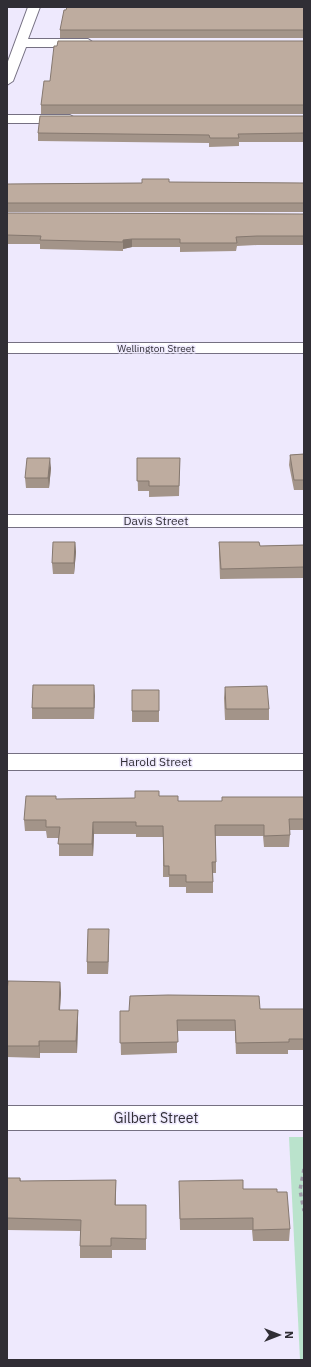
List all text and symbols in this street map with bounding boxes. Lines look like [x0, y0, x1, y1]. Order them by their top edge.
street label: Wellington Street [117, 342, 195, 355]
street label: Davis Street [124, 513, 188, 528]
street label: Harold Street [120, 754, 192, 769]
street label: Gilbert Street [114, 1109, 198, 1127]
north arrow [259, 1315, 299, 1355]
text: N [282, 1331, 296, 1339]

